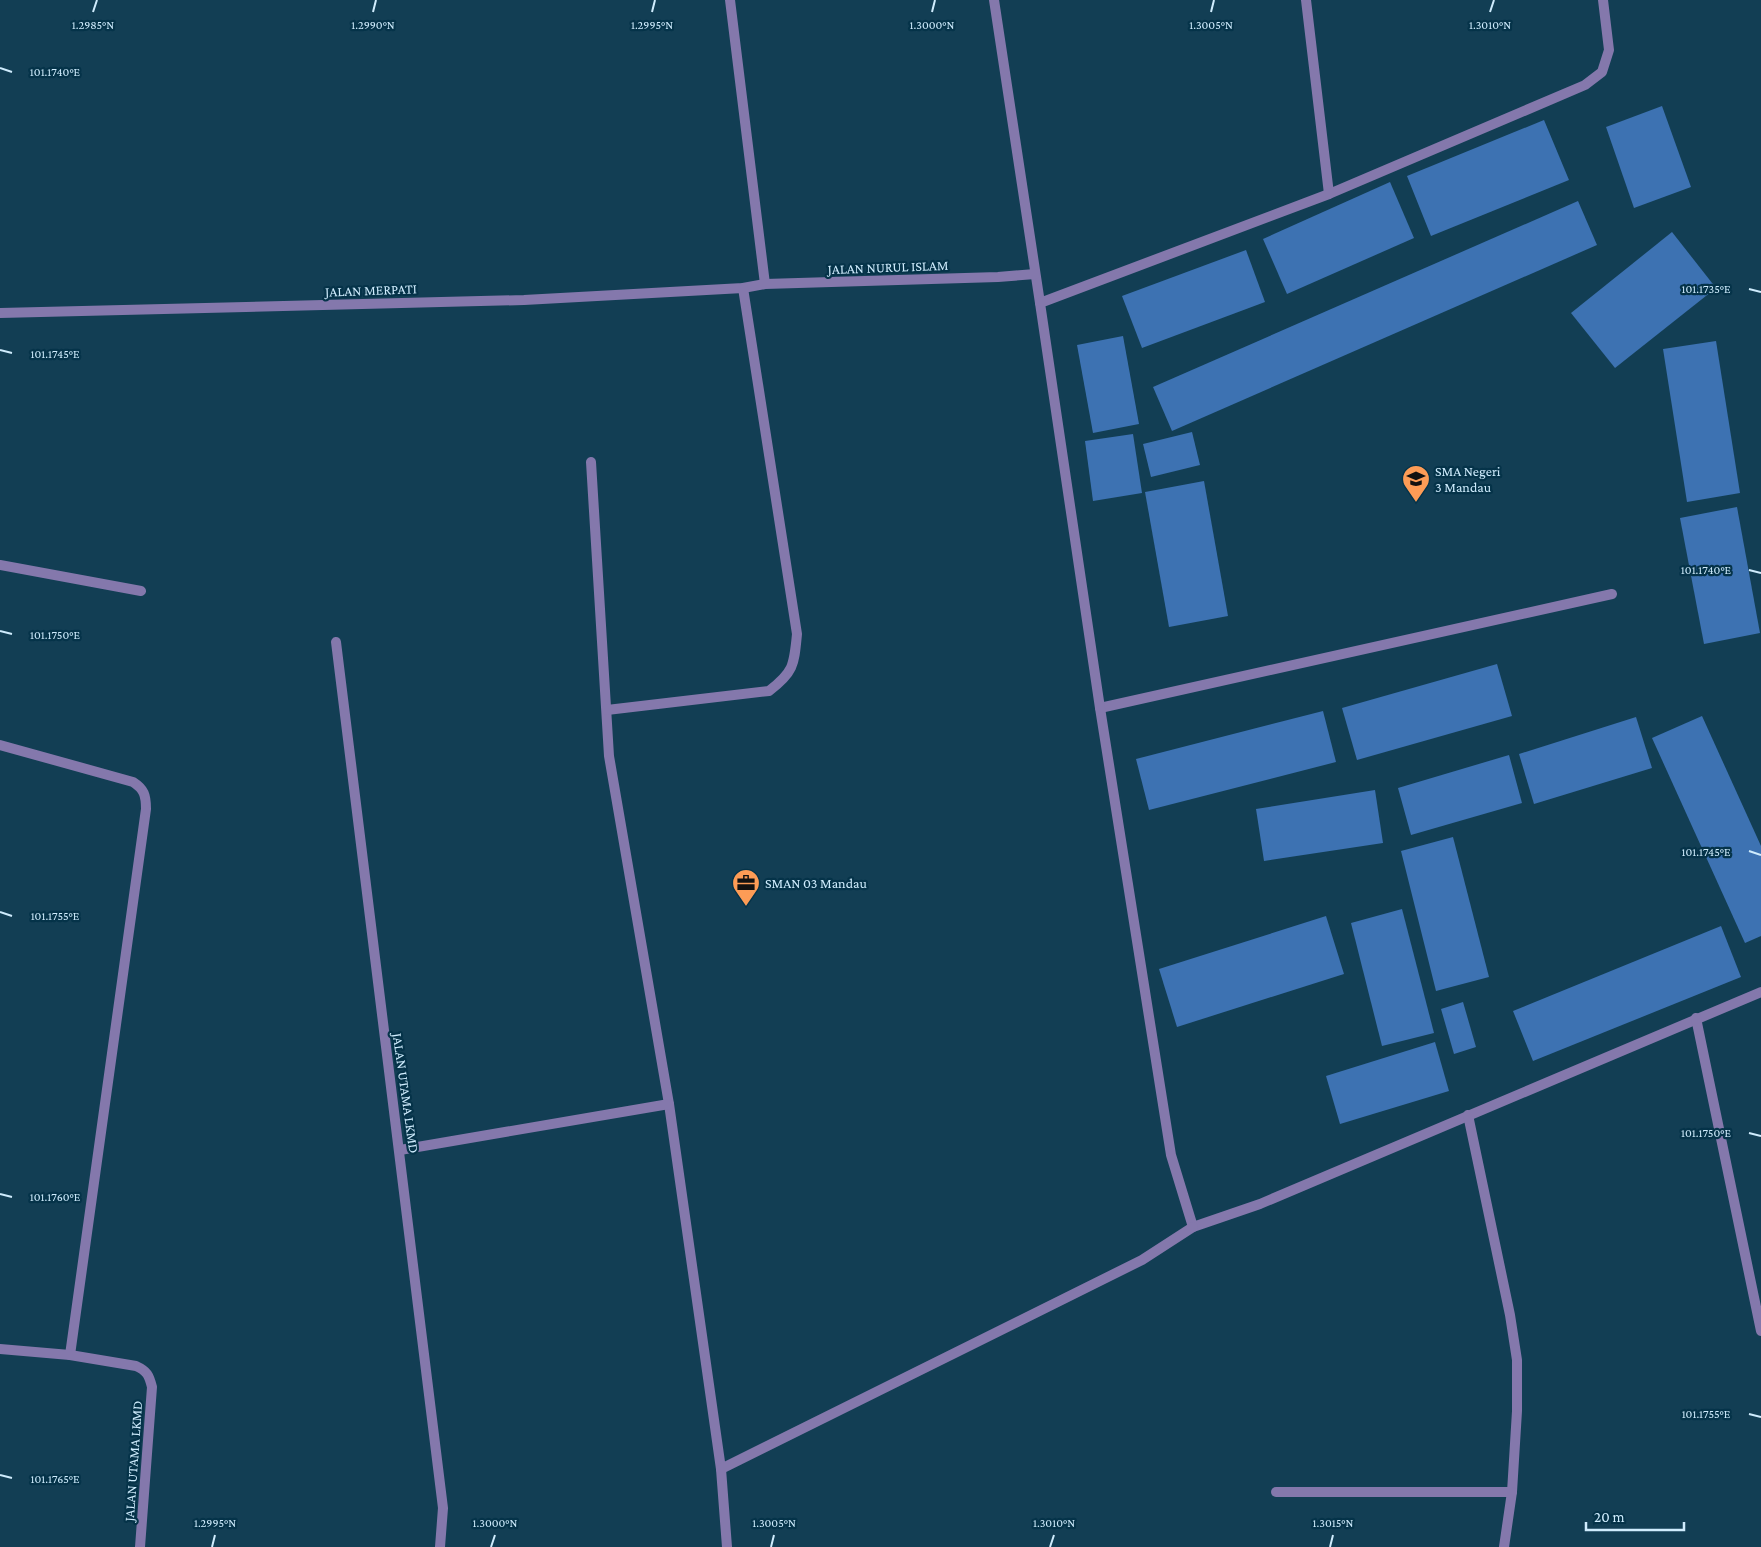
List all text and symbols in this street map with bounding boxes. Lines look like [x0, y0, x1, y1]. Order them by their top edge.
text: 1.2985°N [72, 18, 114, 32]
text: 1.2990°N [351, 18, 395, 32]
text: 1.2995°N [631, 18, 673, 32]
text: 1.3000°N [910, 18, 955, 32]
text: 1.3005°N [1189, 18, 1233, 32]
text: 1.3010°N [1469, 18, 1511, 32]
text: 101.1740°E [30, 65, 81, 79]
street label: JALAN NURUL ISLAM [825, 257, 949, 277]
street label: JALAN MERPATI [323, 280, 417, 300]
text: 101.1735°E [1682, 282, 1731, 296]
text: 101.1745°E [31, 347, 80, 361]
place label: SMA Negeri 3 Mandau [1435, 463, 1501, 495]
school or university icon: SMA Negeri 3 Mandau [1401, 464, 1431, 503]
text: 101.1740°E [1681, 563, 1732, 577]
text: 101.1750°E [30, 628, 81, 642]
text: 101.1745°E [1682, 845, 1731, 859]
office icon: SMAN 03 Mandau [731, 868, 761, 907]
place label: SMAN 03 Mandau [765, 875, 867, 891]
text: 101.1755°E [31, 909, 80, 923]
street label: JALAN UTAMA LKMD [389, 1030, 422, 1154]
text: 101.1750°E [1681, 1126, 1732, 1140]
text: 101.1760°E [30, 1190, 81, 1204]
street label: JALAN UTAMA LKMD [121, 1400, 145, 1524]
text: 101.1755°E [1682, 1407, 1731, 1421]
text: 101.1765°E [30, 1472, 80, 1486]
scale bar [1586, 1500, 1684, 1532]
text: 20 m [1594, 1509, 1625, 1525]
text: 1.2995°N [194, 1516, 236, 1530]
text: 1.3000°N [473, 1516, 518, 1530]
text: 1.3005°N [752, 1516, 796, 1530]
text: 1.3010°N [1033, 1516, 1075, 1530]
text: 1.3015°N [1313, 1516, 1354, 1530]

